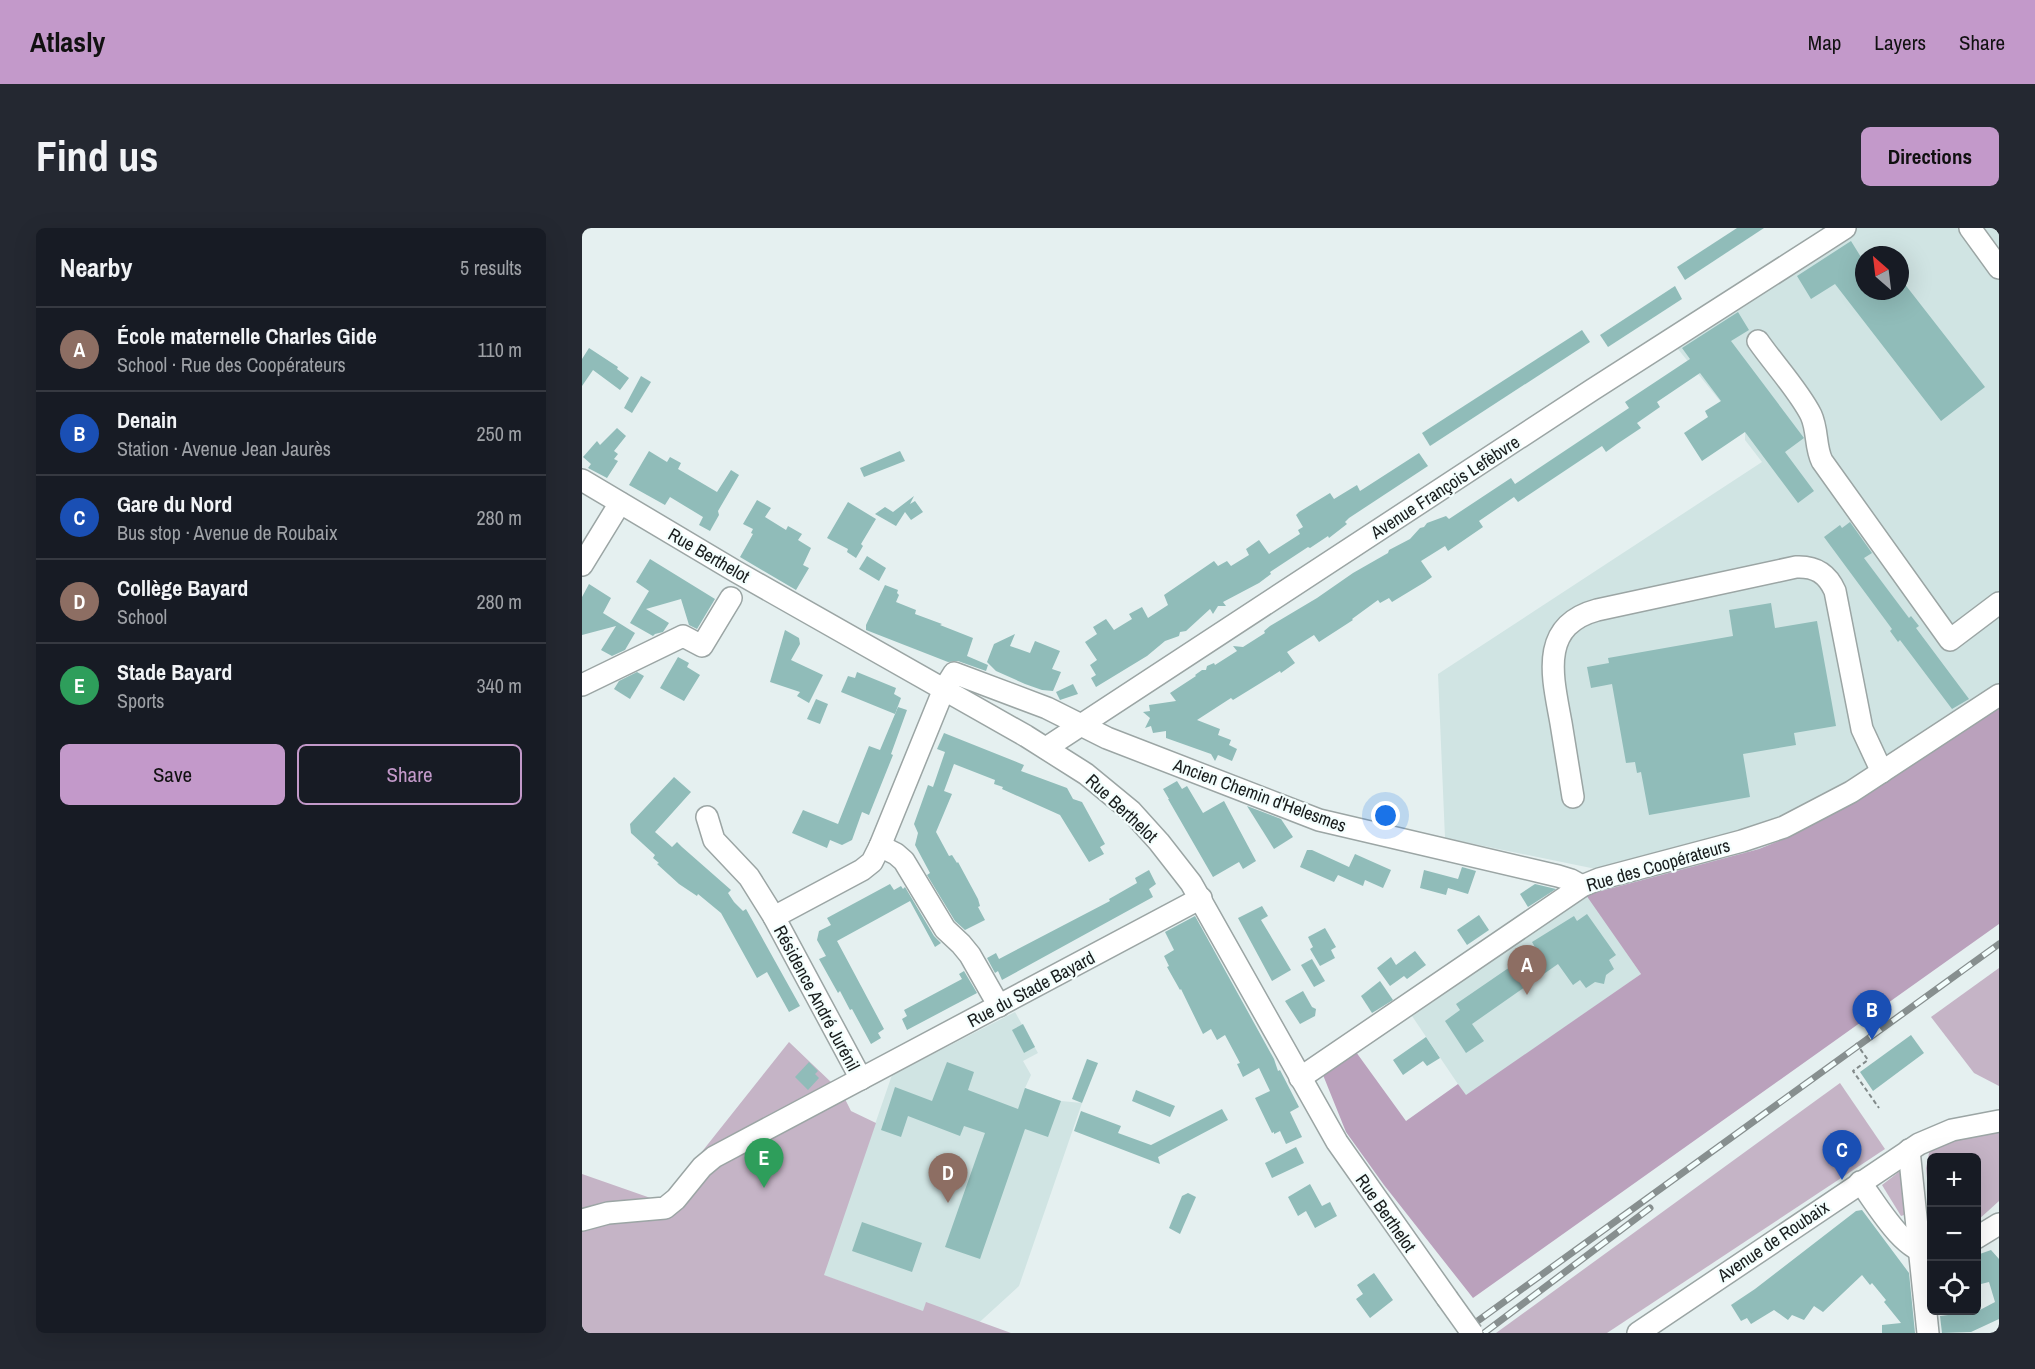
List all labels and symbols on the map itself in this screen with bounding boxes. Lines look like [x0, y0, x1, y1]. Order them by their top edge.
north arrow [1855, 246, 1909, 300]
street label: Avenue François Lefèbvre [1365, 429, 1524, 545]
street label: Rue Berthelot [664, 522, 754, 588]
street label: Ancien Chemin d'Helesmes [1169, 752, 1350, 838]
street label: Rue Berthelot [1080, 768, 1164, 848]
your location [1371, 801, 1400, 830]
street label: Rue des Coopérateurs [1583, 833, 1733, 897]
street label: Résidence André Jurénil [768, 921, 866, 1075]
street label: Rue du Stade Bayard [963, 945, 1099, 1033]
pin: A [1508, 946, 1546, 995]
pin: B [1852, 990, 1892, 1040]
pin: C [1822, 1130, 1862, 1180]
pin: E [744, 1138, 783, 1188]
pin: D [928, 1154, 968, 1203]
street label: Rue Berthelot [1350, 1169, 1422, 1257]
street label: Avenue de Roubaix [1712, 1194, 1834, 1288]

